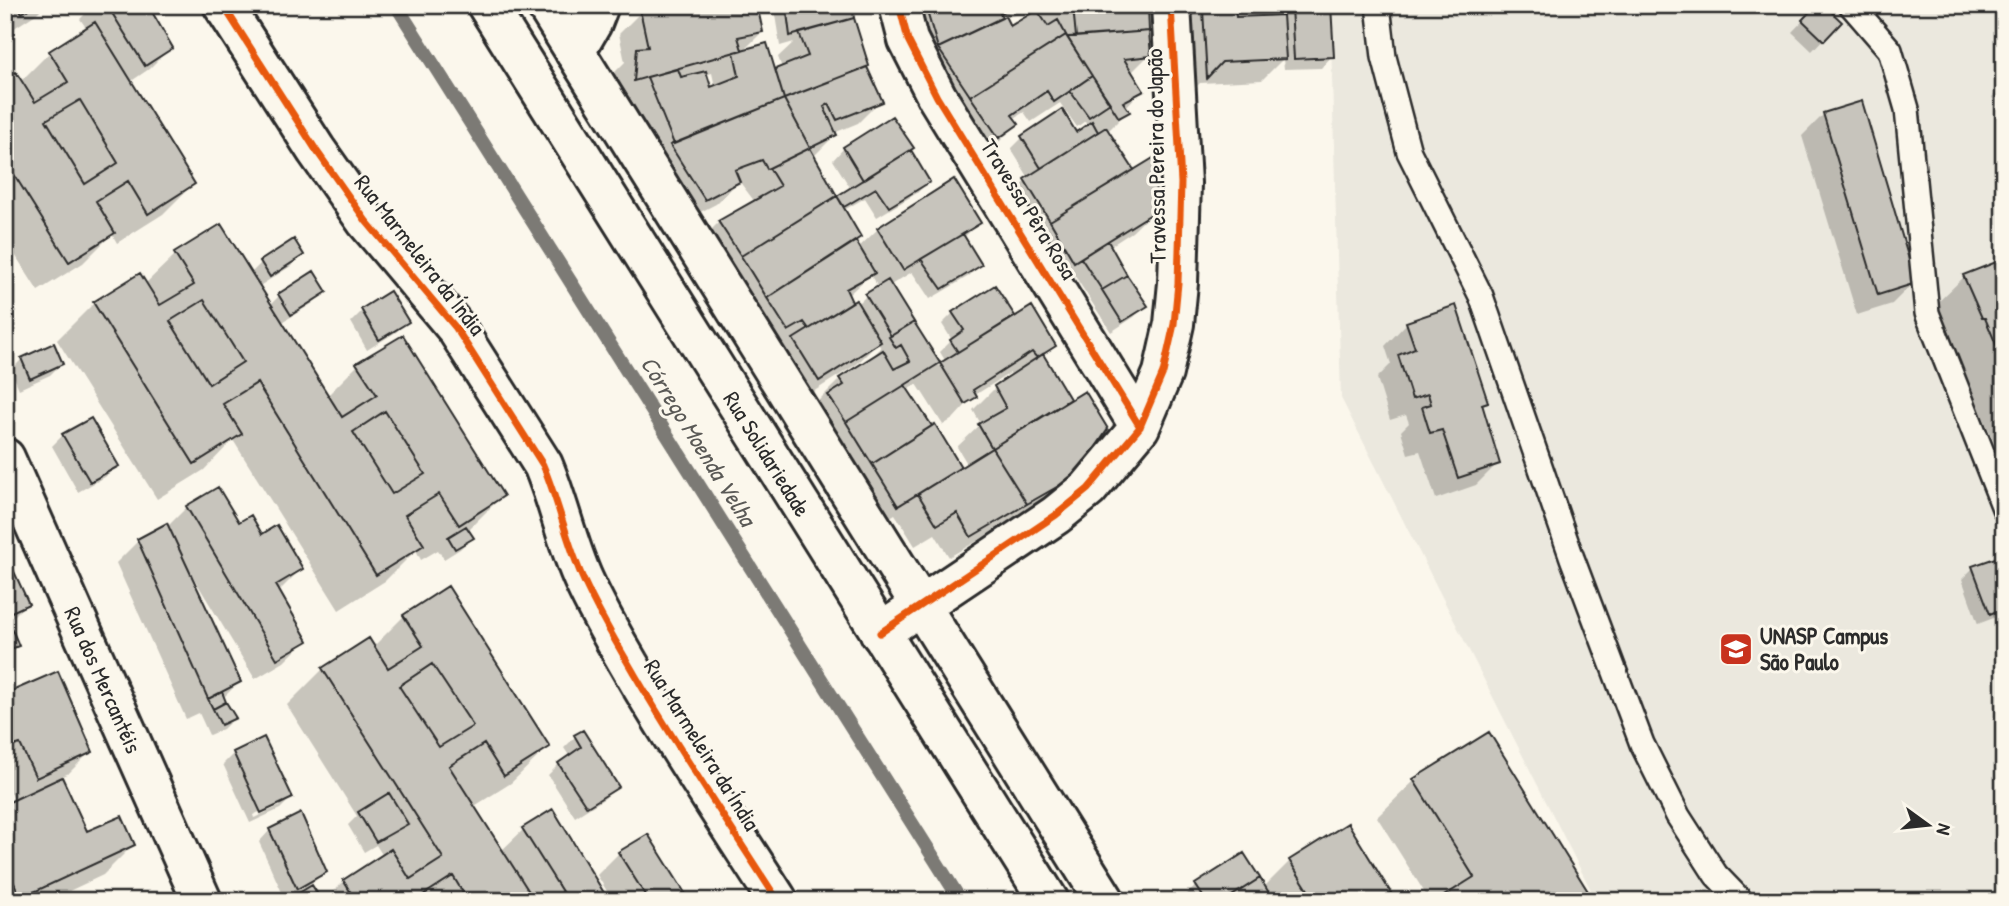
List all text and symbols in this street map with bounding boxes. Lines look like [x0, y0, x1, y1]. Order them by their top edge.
street label: Travessa Pereira do Japão [1138, 48, 1173, 264]
street label: Travessa Pêra Rosa [974, 133, 1085, 285]
street label: Rua Marmeleira da Índia [348, 168, 493, 342]
water label: Córrego Moenda Velha [633, 350, 765, 534]
street label: Rua Solidariedade [717, 385, 818, 522]
street label: Rua dos Mercantéis [57, 602, 150, 758]
place label: UNASP Campus São Paulo [1760, 620, 1888, 677]
school or university icon: UNASP Campus São Paulo [1717, 630, 1755, 668]
street label: Rua Marmeleira da Índia [637, 653, 768, 836]
north arrow [1894, 790, 1964, 860]
text: N [1931, 821, 1958, 838]

